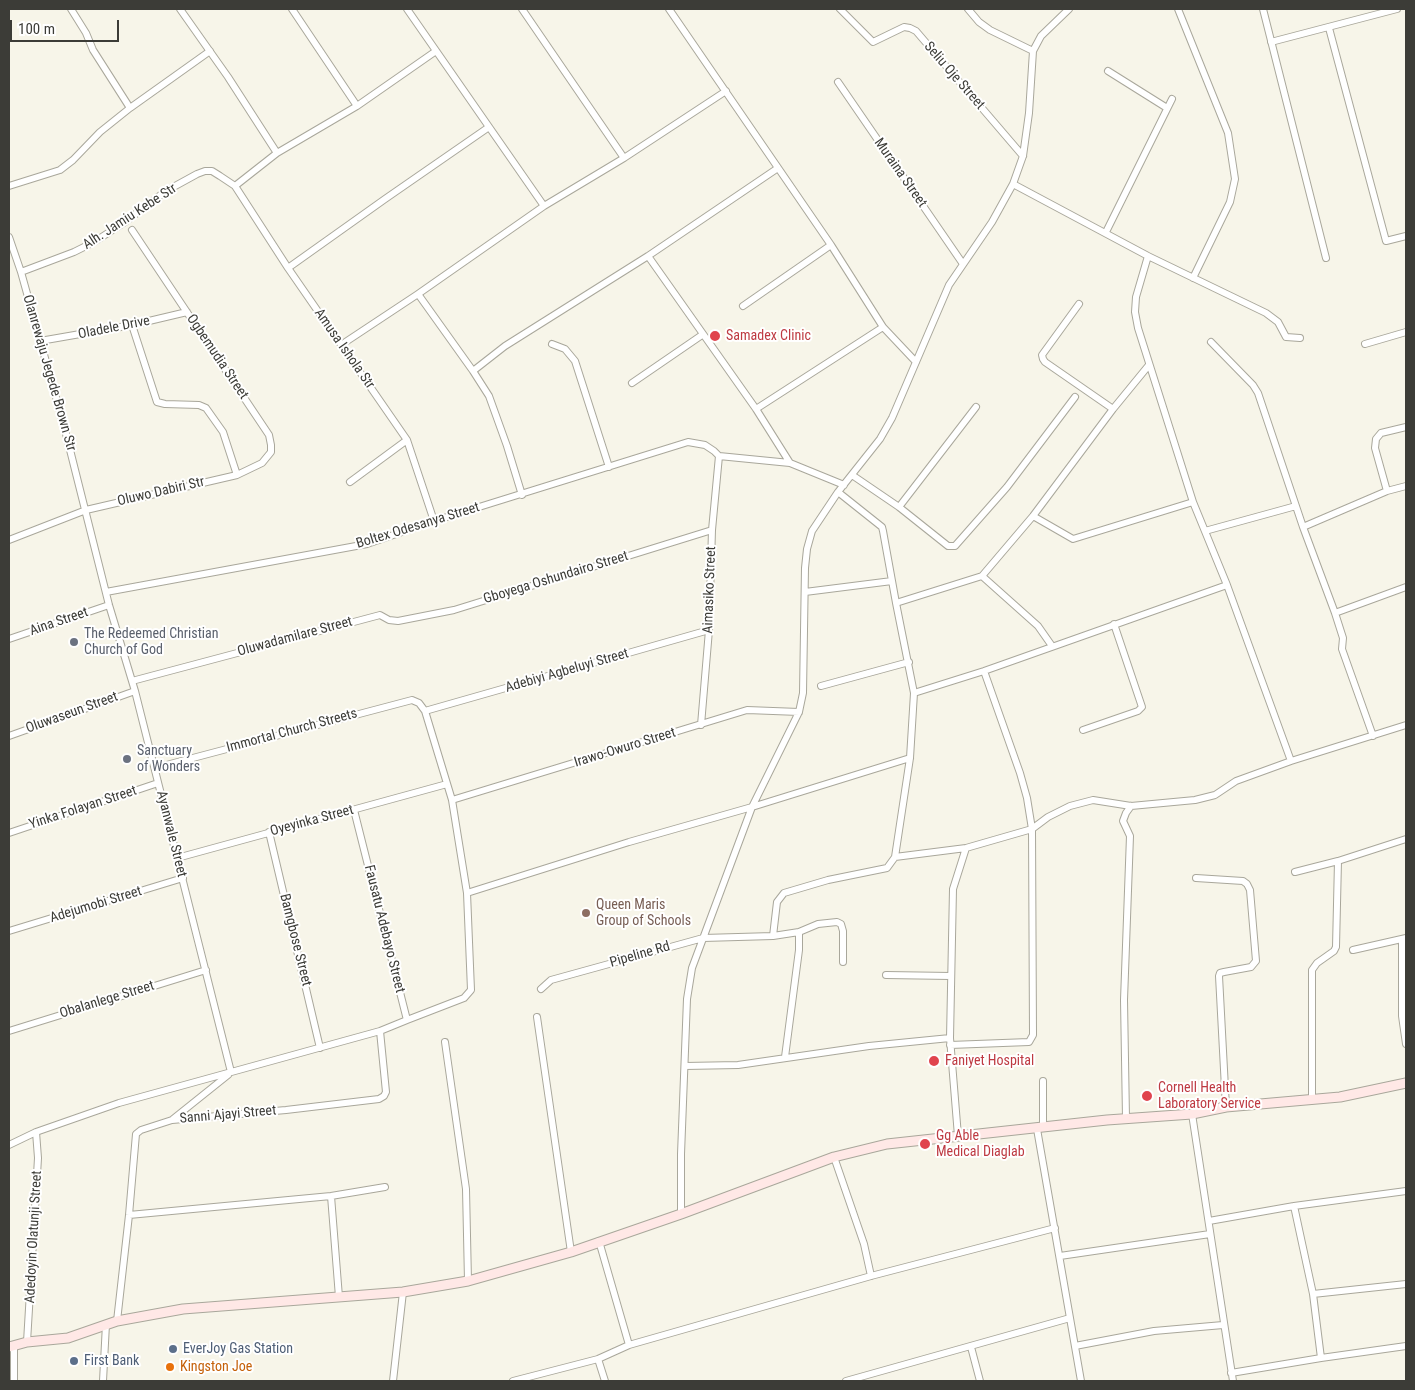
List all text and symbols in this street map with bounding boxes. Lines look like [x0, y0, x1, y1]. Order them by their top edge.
scale bar [12, 10, 121, 42]
text: 100 m [18, 20, 55, 38]
street label: Seliu Oje Street [920, 39, 988, 113]
street label: Muraina Street [870, 135, 930, 211]
street label: Alh. Jamiu Kebe Str [80, 180, 180, 254]
street label: Olanrewaju Jegede Brown Str [19, 293, 79, 453]
street label: Amusa Ishola Str [310, 306, 378, 392]
street label: Ogbemudia Street [182, 311, 252, 403]
street label: Oladele Drive [77, 313, 151, 343]
place label: Samadex Clinic [726, 328, 811, 344]
marker: Samadex Clinic [708, 329, 722, 343]
street label: Oluwo Dabiri Str [116, 474, 206, 510]
street label: Boltex Odesanya Street [354, 499, 482, 553]
street label: Aimasiko Street [700, 546, 720, 634]
street label: Gboyega Oshundairo Street [482, 548, 630, 608]
street label: Aina Street [28, 604, 90, 640]
street label: Oluwadamilare Street [236, 614, 354, 660]
place label: The Redeemed Christian Church of God [84, 626, 219, 658]
marker: The Redeemed Christian Church of God [68, 636, 80, 648]
street label: Adebiyi Agbeluyi Street [503, 645, 631, 697]
street label: Oluwaseun Street [24, 689, 120, 737]
street label: Immortal Church Streets [225, 705, 359, 757]
street label: Irawo-Owuro Street [572, 725, 678, 771]
place label: Sanctuary of Wonders [137, 743, 200, 776]
marker: Sanctuary of Wonders [121, 753, 133, 765]
street label: Yinka Folayan Street [27, 783, 139, 833]
street label: Ayanwale Street [152, 789, 190, 879]
street label: Oyeyinka Street [269, 802, 355, 840]
street label: Fausatu Adebayo Street [360, 863, 408, 995]
street label: Adejumobi Street [48, 883, 144, 927]
street label: Bamgbose Street [275, 892, 315, 988]
place label: Queen Maris Group of Schools [596, 897, 691, 930]
marker: Queen Maris Group of Schools [580, 907, 592, 919]
street label: Pipeline Rd [608, 938, 672, 972]
street label: Obalanlege Street [58, 978, 156, 1022]
place label: Faniyet Hospital [945, 1053, 1034, 1069]
marker: Faniyet Hospital [927, 1054, 941, 1068]
place label: Cornell Health Laboratory Service [1158, 1080, 1261, 1112]
marker: Cornell Health Laboratory Service [1140, 1089, 1154, 1103]
street label: Sanni Ajayi Street [179, 1102, 277, 1128]
place label: Gg Able Medical Diaglab [936, 1128, 1025, 1160]
marker: Gg Able Medical Diaglab [918, 1137, 932, 1151]
street label: Adedoyin Olatunji Street [22, 1170, 46, 1304]
place label: EverJoy Gas Station [183, 1341, 293, 1357]
marker: EverJoy Gas Station [167, 1343, 179, 1355]
place label: First Bank [84, 1353, 139, 1369]
marker: First Bank [68, 1355, 80, 1367]
place label: Kingston Joe [180, 1359, 252, 1375]
marker: Kingston Joe [164, 1361, 176, 1373]

